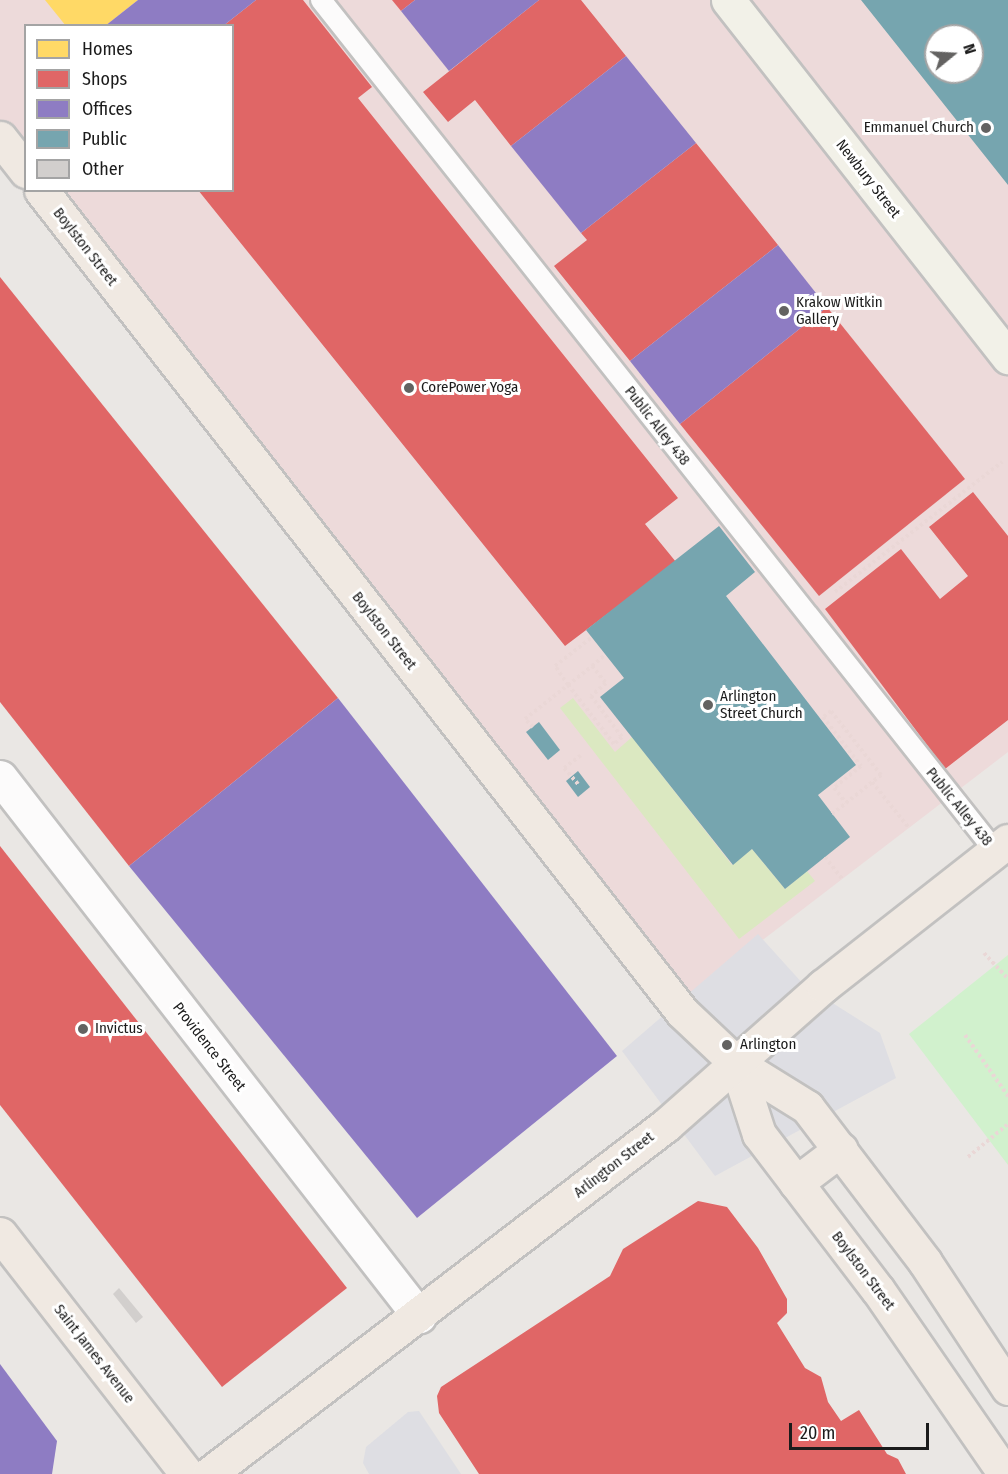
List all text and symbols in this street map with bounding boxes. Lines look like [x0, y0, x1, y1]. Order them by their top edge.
legend [24, 24, 234, 192]
north arrow [924, 24, 984, 84]
text: Homes [82, 38, 133, 60]
text: N [959, 41, 980, 56]
text: Shops [82, 68, 127, 90]
text: Offices [82, 98, 132, 120]
place label: Emmanuel Church [864, 119, 974, 137]
marker: Emmanuel Church [979, 121, 993, 135]
text: Public [82, 128, 127, 150]
street label: Newbury Street [832, 136, 904, 222]
text: Other [82, 158, 124, 180]
street label: Boylston Street [49, 204, 121, 290]
place label: Krakow Witkin Gallery [796, 293, 883, 328]
marker: Krakow Witkin Gallery [777, 304, 791, 318]
place label: CorePower Yoga [421, 379, 518, 397]
marker: CorePower Yoga [402, 381, 416, 395]
street label: Public Alley 438 [620, 383, 694, 469]
street label: Boylston Street [348, 588, 420, 674]
place label: Arlington Street Church [720, 687, 803, 722]
marker: Arlington Street Church [701, 698, 715, 712]
street label: Public Alley 438 [922, 764, 996, 850]
street label: Providence Street [169, 999, 249, 1095]
place label: Invictus [95, 1020, 143, 1038]
marker: Invictus [76, 1022, 90, 1036]
marker: Arlington [718, 1036, 736, 1054]
place label: Arlington [740, 1036, 796, 1054]
street label: Arlington Street [570, 1128, 658, 1202]
street label: Boylston Street [828, 1228, 898, 1314]
street label: Saint James Avenue [50, 1301, 138, 1407]
scale bar [792, 1411, 932, 1449]
text: 20 m [800, 1422, 835, 1444]

